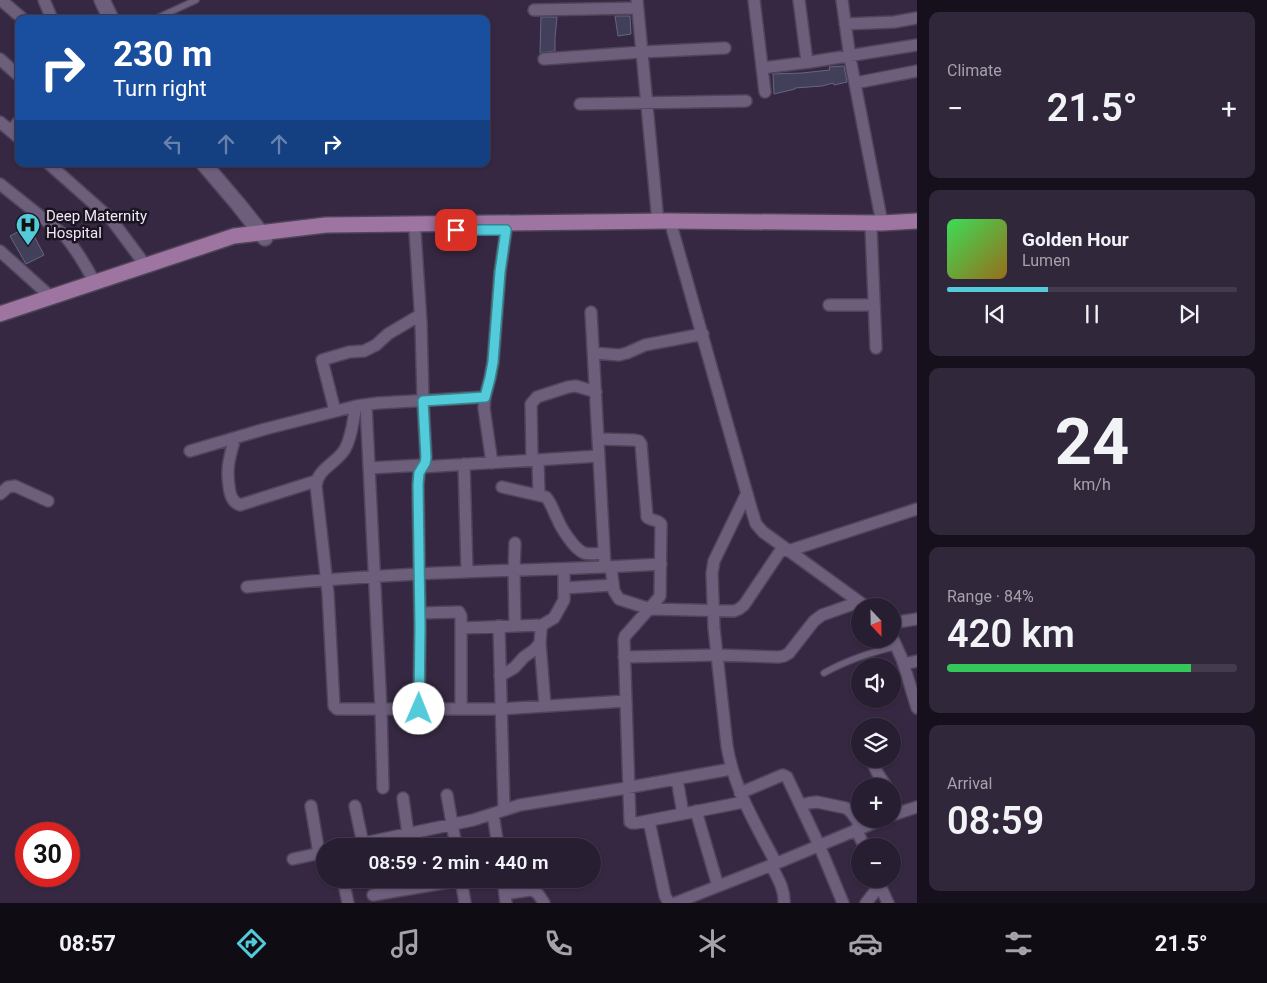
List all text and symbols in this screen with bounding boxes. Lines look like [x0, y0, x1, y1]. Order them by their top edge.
text: 230 m [113, 34, 212, 75]
icon: right [30, 35, 95, 100]
text: Climate [947, 61, 1002, 80]
text: Turn right [113, 76, 207, 101]
text: 21.5° [1047, 86, 1137, 130]
text: − [947, 92, 963, 125]
text: + [1221, 92, 1237, 125]
icon: left [159, 130, 187, 158]
icon: ahead [212, 130, 240, 158]
icon: ahead [265, 130, 293, 158]
icon: right [318, 130, 346, 158]
place label: Deep Maternity Hospital [46, 207, 147, 242]
pin [435, 209, 477, 251]
hospital icon: Deep Maternity Hospital [15, 212, 41, 246]
icon: arrive [442, 216, 470, 244]
text: Golden Hour [1022, 228, 1129, 251]
text: Lumen [1022, 251, 1070, 270]
icon: previous [981, 300, 1009, 328]
icon: pause [1078, 300, 1106, 328]
icon: next [1175, 300, 1203, 328]
text: 24 [1055, 404, 1129, 480]
text: km/h [1073, 475, 1111, 494]
text: Range · 84% [947, 587, 1034, 606]
north arrow [851, 598, 901, 648]
map controls [851, 598, 901, 888]
text: 420 km [947, 612, 1075, 656]
button: sound [851, 658, 901, 708]
position arrow [392, 682, 444, 734]
button: layers [851, 718, 901, 768]
text: Arrival [947, 774, 992, 793]
button: + [851, 778, 901, 828]
text: 08:59 [947, 799, 1044, 843]
speed limit sign: 30 [15, 822, 80, 887]
button: − [851, 838, 901, 888]
text: 08:59 · 2 min · 440 m [368, 851, 549, 874]
icon: directions [234, 926, 269, 961]
icon: music [388, 926, 423, 961]
icon: phone [541, 926, 576, 961]
icon: climate [695, 926, 730, 961]
icon: car [848, 926, 883, 961]
icon: filters [1001, 926, 1036, 961]
text: 08:57 [59, 931, 116, 956]
text: 21.5° [1155, 931, 1208, 956]

